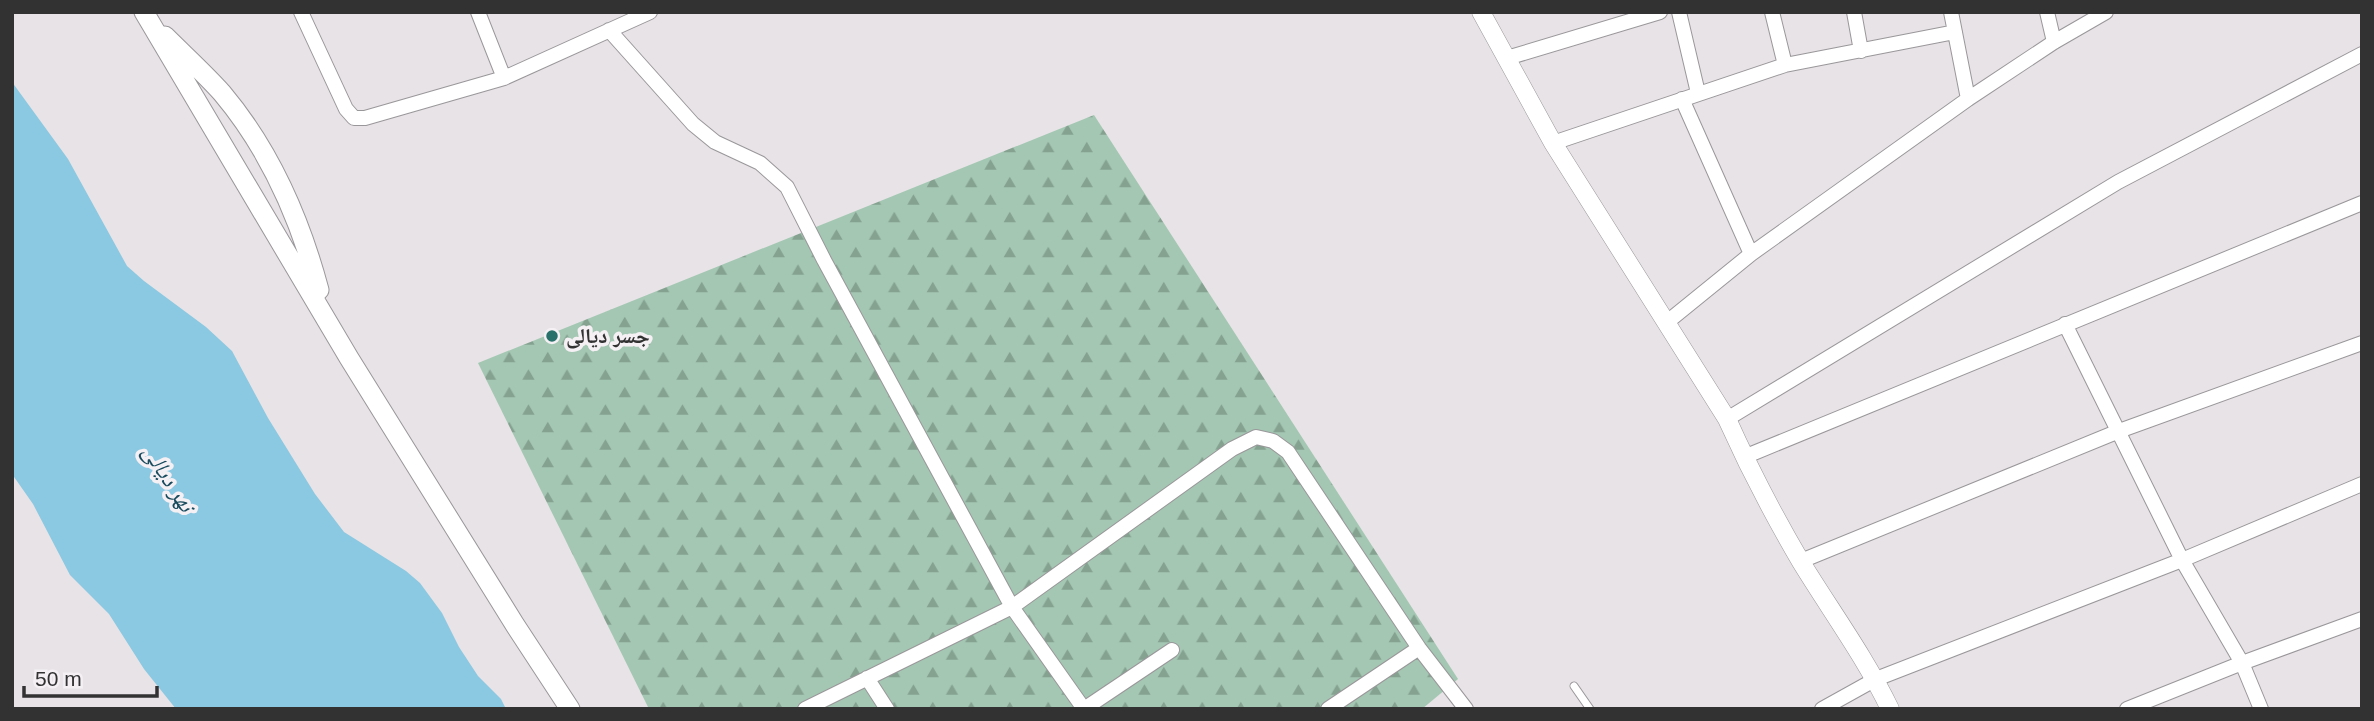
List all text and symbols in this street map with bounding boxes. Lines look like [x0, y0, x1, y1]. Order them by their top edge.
place label: جسر ديالى [566, 324, 650, 349]
marker: جسر ديالى [544, 328, 560, 344]
water label: نهر ديالى [137, 440, 202, 520]
scale bar [24, 654, 158, 698]
text: 50 m [35, 667, 82, 690]

